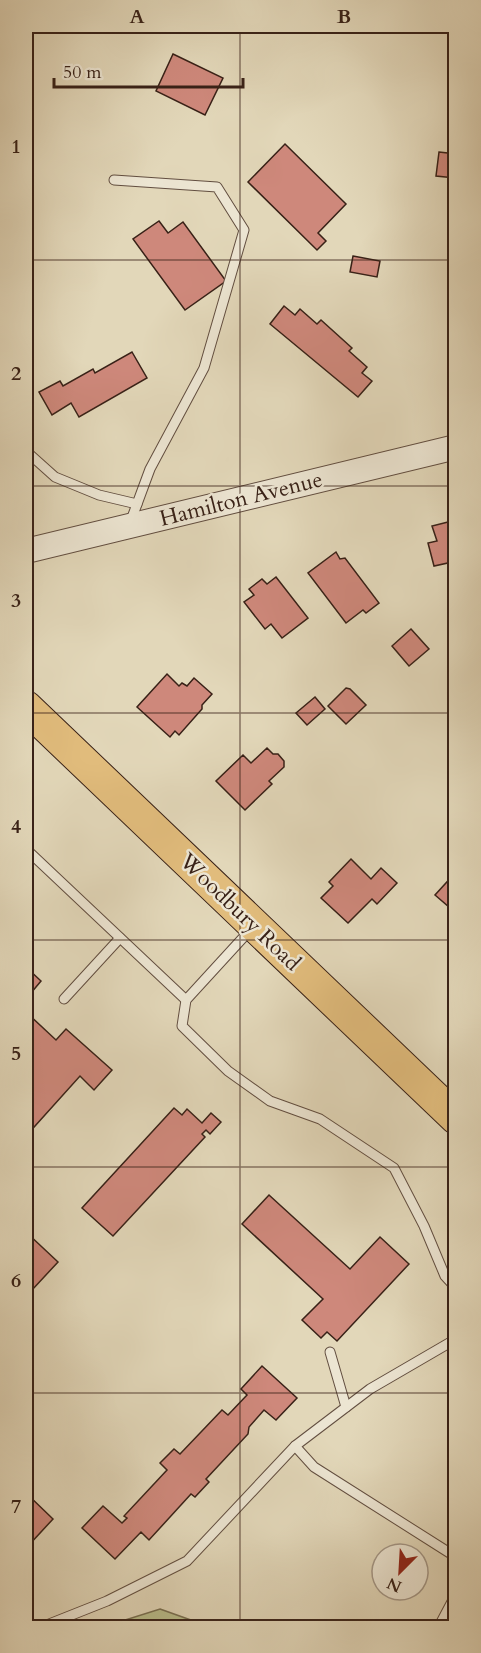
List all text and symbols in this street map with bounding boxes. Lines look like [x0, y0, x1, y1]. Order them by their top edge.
text: A [129, 3, 145, 30]
text: B [337, 3, 351, 30]
scale bar [54, 51, 243, 89]
text: 50 m [63, 60, 102, 85]
text: 1 [11, 133, 21, 160]
text: 2 [11, 360, 21, 387]
street label: Hamilton Avenue [156, 464, 326, 534]
text: 3 [11, 587, 21, 614]
text: 4 [11, 813, 21, 840]
street label: Woodbury Road [172, 846, 307, 978]
text: 5 [11, 1040, 21, 1067]
text: 6 [11, 1267, 21, 1294]
text: 7 [11, 1493, 21, 1520]
north arrow [370, 1542, 430, 1602]
text: N [383, 1572, 405, 1598]

